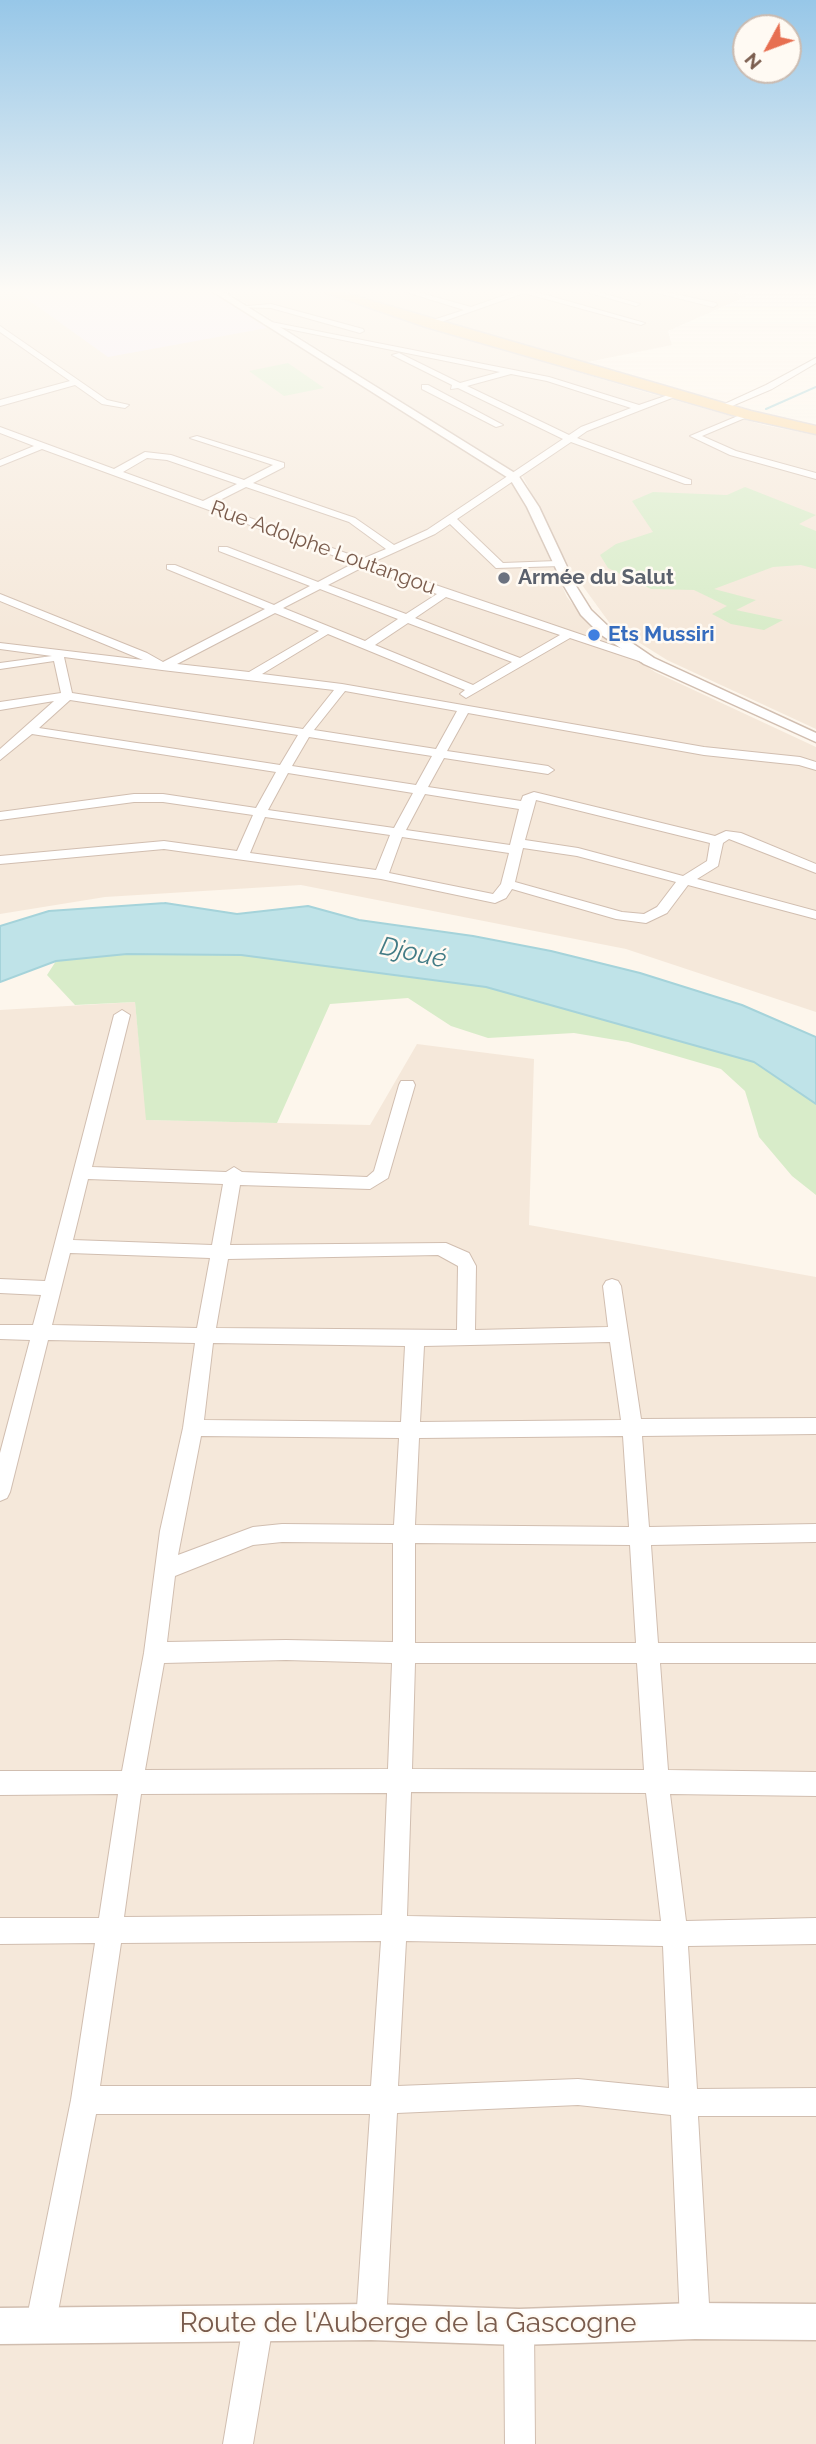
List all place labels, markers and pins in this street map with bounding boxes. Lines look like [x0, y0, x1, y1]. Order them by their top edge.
place label: Armée du Salut [518, 565, 674, 591]
marker: Armée du Salut [496, 570, 512, 586]
place label: Ets Mussiri [608, 622, 715, 648]
marker: Ets Mussiri [586, 627, 602, 643]

